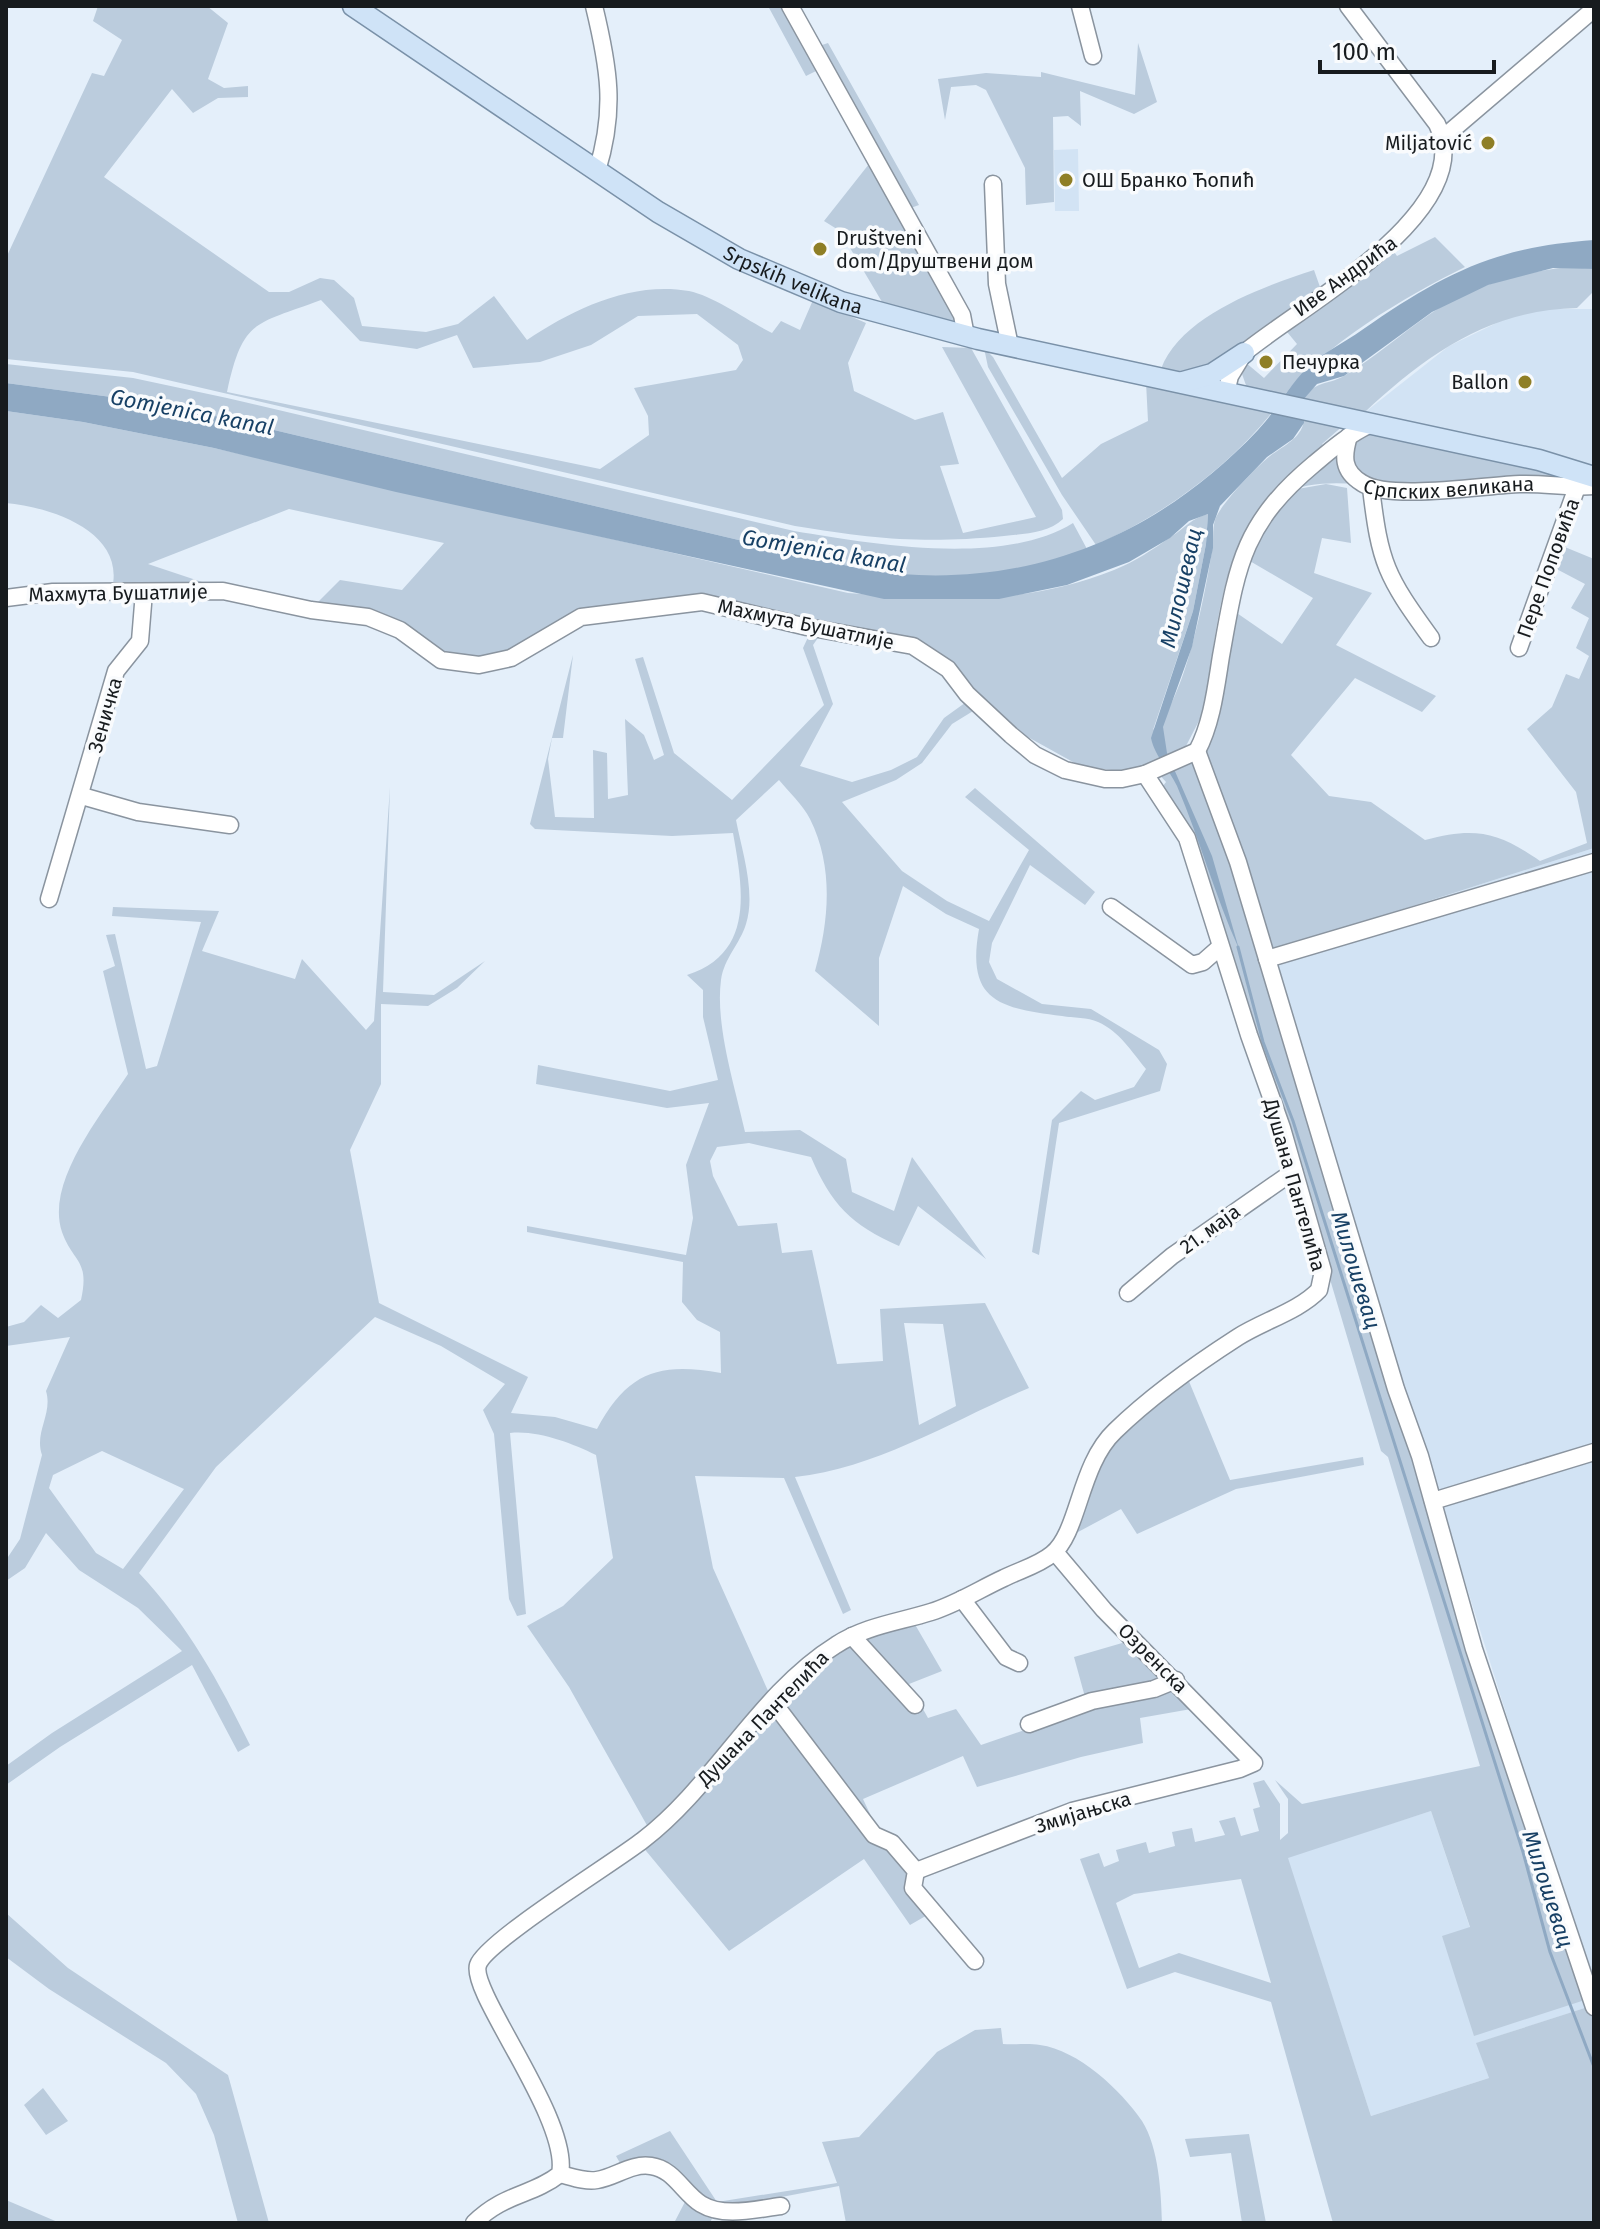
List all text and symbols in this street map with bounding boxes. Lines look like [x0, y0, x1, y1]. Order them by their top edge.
scale bar [1320, 24, 1494, 74]
text: 100 m [1332, 38, 1396, 66]
place label: Miljatović [1385, 131, 1472, 155]
marker: Miljatović [1479, 134, 1497, 152]
place label: ОШ Бранко Ћопић [1082, 168, 1254, 192]
marker: ОШ Бранко Ћопић [1057, 171, 1075, 189]
place label: Društveni dom/Друштвени дом [836, 226, 1033, 273]
street label: Иве Андрића [1289, 230, 1401, 322]
marker: Društveni dom/Друштвени дом [811, 240, 829, 258]
street label: Srpskih velikana [719, 241, 865, 319]
place label: Печурка [1282, 350, 1360, 374]
marker: Печурка [1257, 353, 1275, 371]
place label: Ballon [1451, 370, 1509, 394]
marker: Ballon [1516, 373, 1534, 391]
water label: Gomjenica kanal [108, 383, 276, 441]
street label: Српских великана [1360, 472, 1534, 504]
street label: Пере Поповића [1512, 495, 1584, 641]
water label: Gomjenica kanal [740, 523, 908, 579]
water label: Милошевац [1154, 526, 1208, 650]
street label: Махмута Бушатлије [28, 579, 208, 607]
street label: Махмута Бушатлије [716, 594, 896, 654]
street label: Зеничка [83, 675, 127, 755]
street label: Душана Пантелића [1259, 1095, 1331, 1274]
street label: 21. маја [1175, 1199, 1245, 1259]
water label: Милошевац [1325, 1208, 1387, 1332]
street label: Озренска [1113, 1618, 1193, 1698]
street label: Душана Пантелића [692, 1645, 834, 1791]
street label: Змијањска [1032, 1786, 1134, 1838]
water label: Милошевац [1516, 1827, 1580, 1951]

